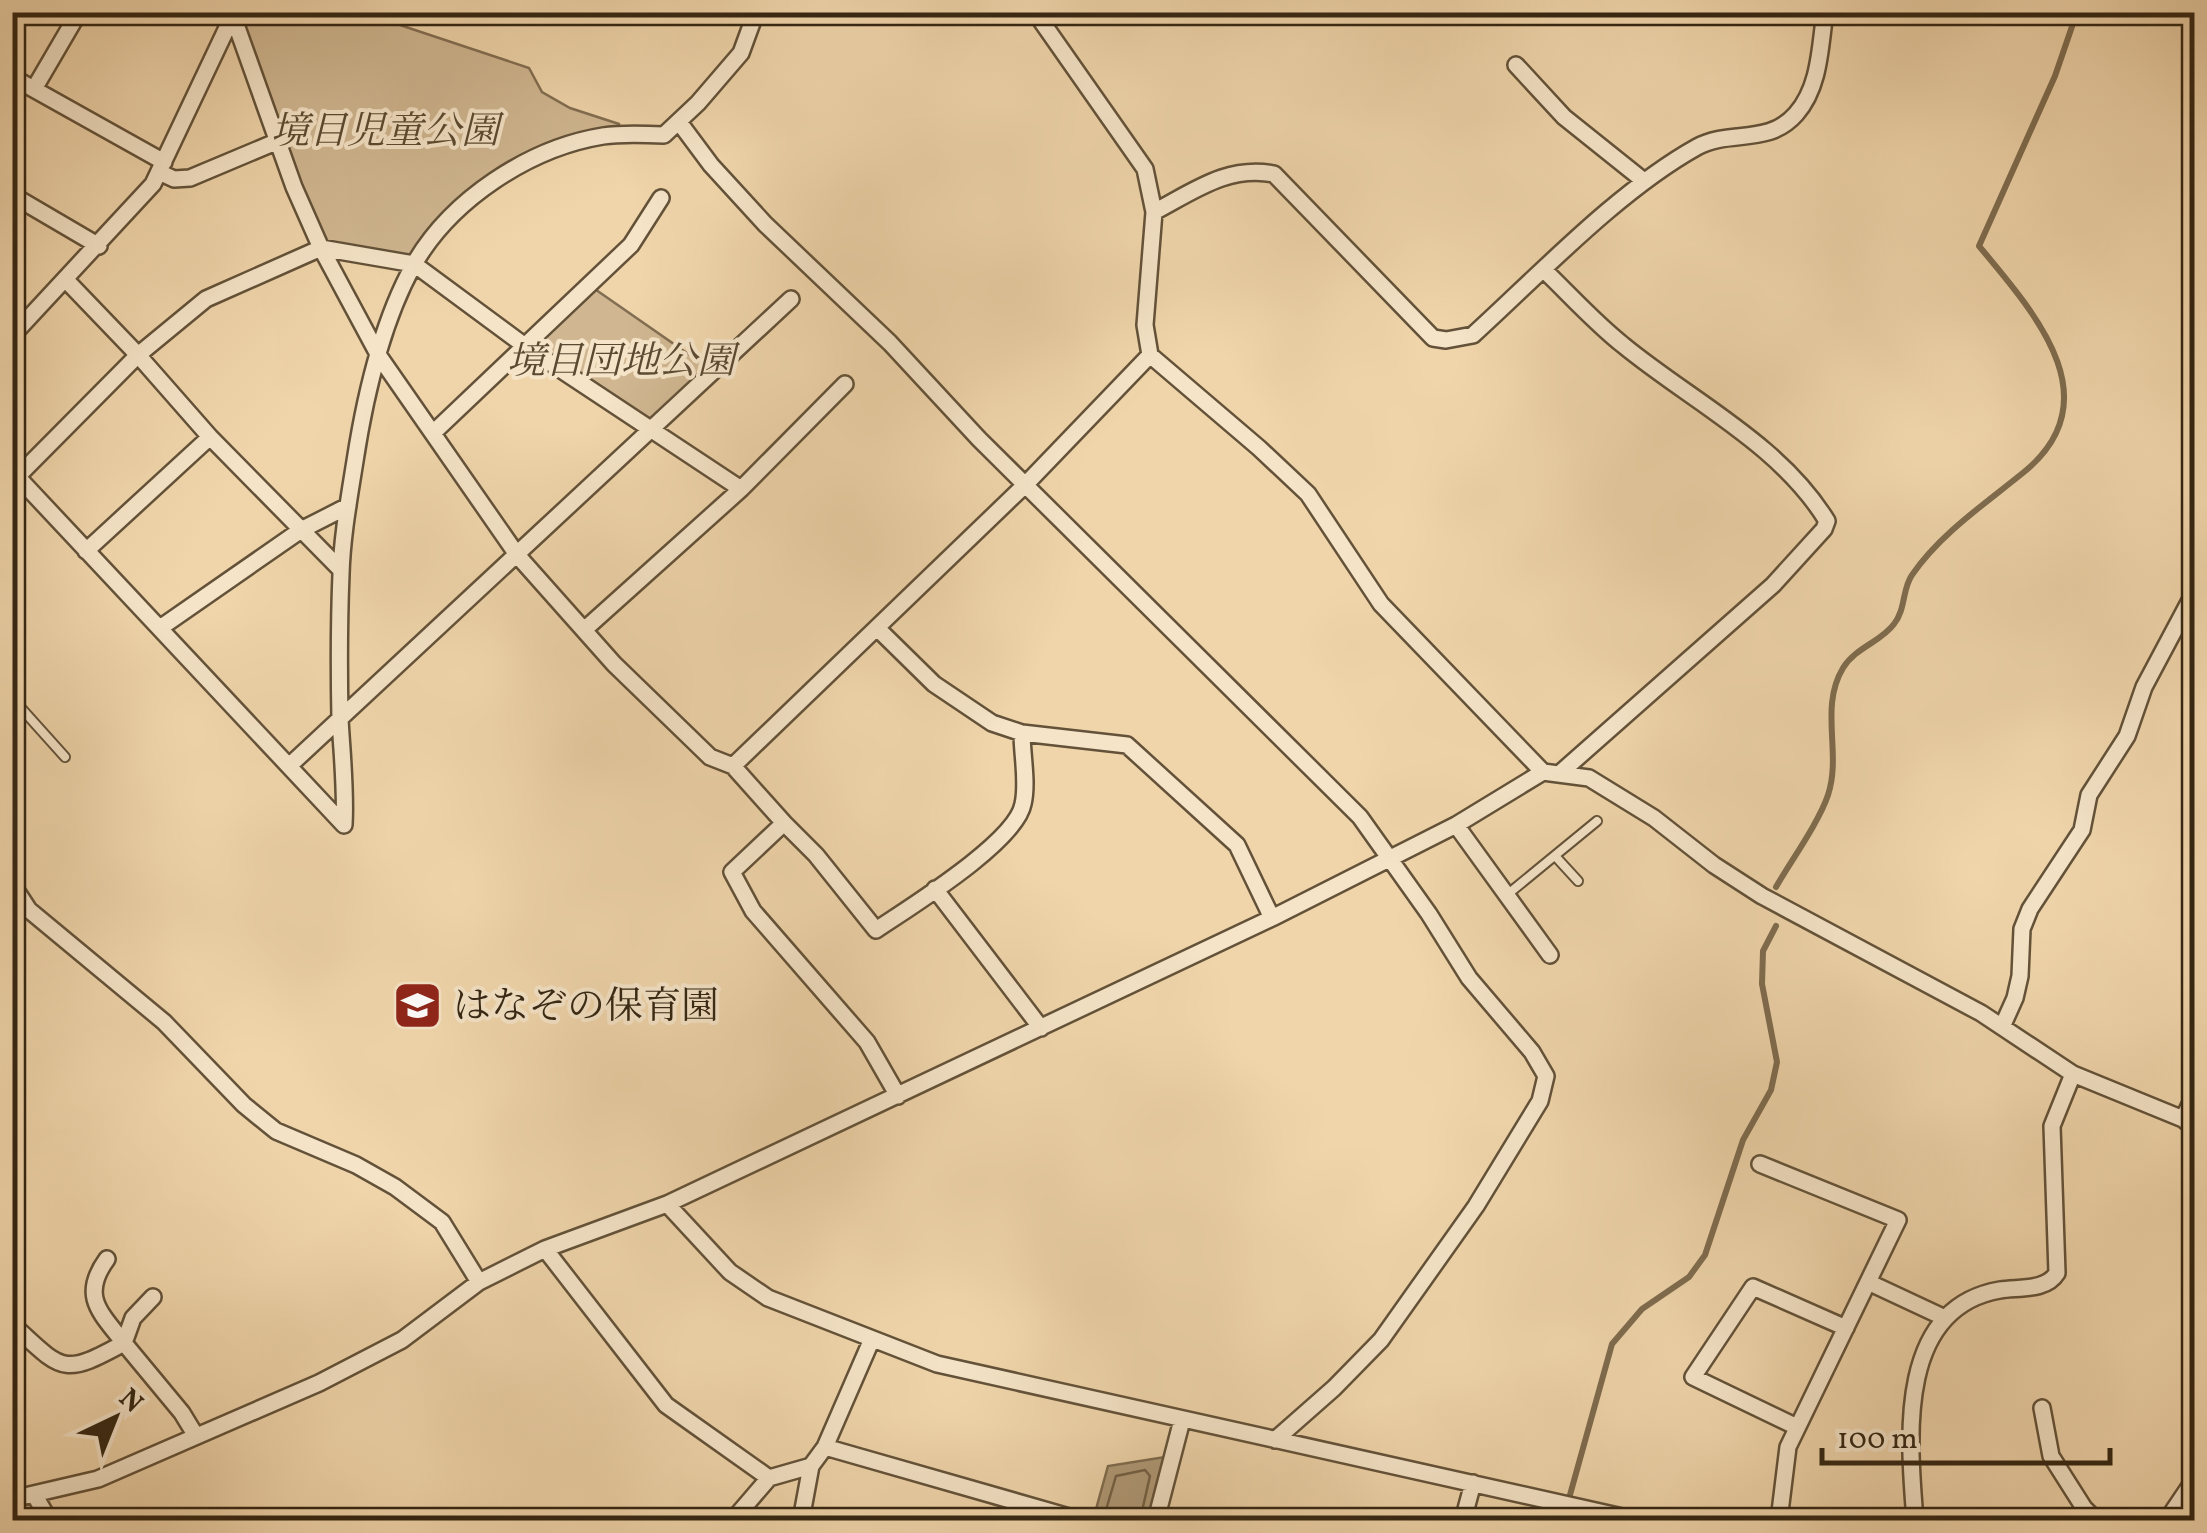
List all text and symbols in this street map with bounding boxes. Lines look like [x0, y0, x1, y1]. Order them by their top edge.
park label: 境目児童公園 [271, 107, 505, 160]
park label: 境目団地公園 [507, 337, 741, 390]
school or university icon: はなぞの保育園 [392, 979, 444, 1031]
place label: はなぞの保育園 [453, 982, 719, 1035]
north arrow [65, 1368, 165, 1468]
text: N [110, 1380, 151, 1423]
scale bar [1822, 1403, 2110, 1465]
text: 100 m [1837, 1419, 1918, 1461]

